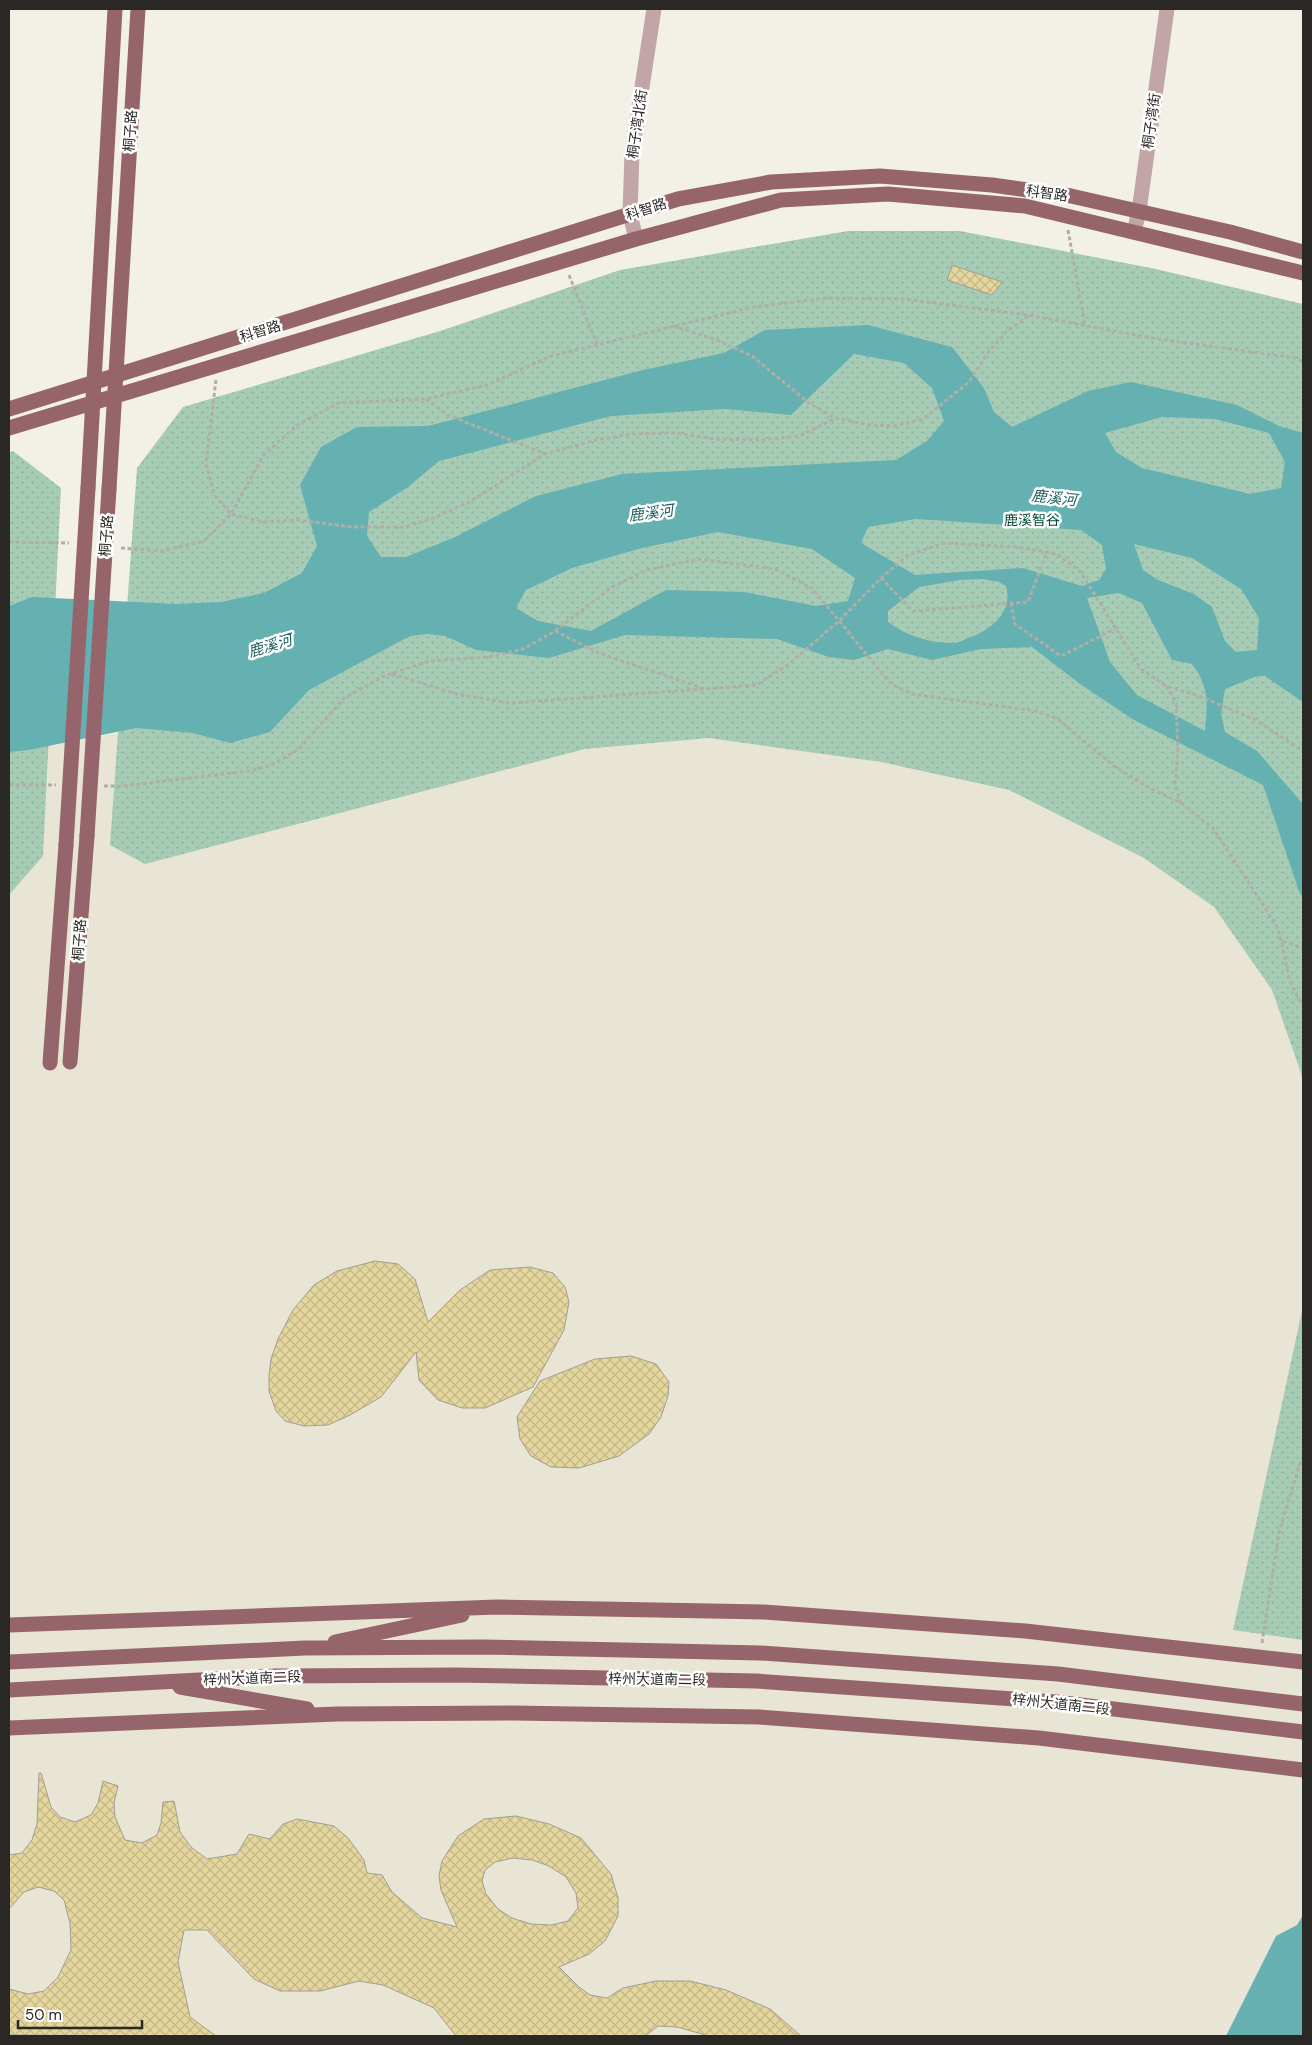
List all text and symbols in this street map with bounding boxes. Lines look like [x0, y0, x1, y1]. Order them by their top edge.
street label: 桐子湾北街 [623, 88, 651, 160]
street label: 桐子湾街 [1138, 92, 1164, 150]
street label: 桐子路 [120, 109, 140, 153]
street label: 科智路 [1025, 181, 1069, 205]
street label: 科智路 [623, 194, 669, 224]
street label: 科智路 [237, 316, 283, 346]
water label: 鹿溪河 [1031, 486, 1080, 511]
water label: 鹿溪河 [627, 500, 678, 526]
park label: 鹿溪智谷 [1004, 511, 1060, 529]
street label: 桐子路 [96, 514, 116, 558]
water label: 鹿溪河 [246, 629, 297, 662]
street label: 桐子路 [69, 918, 89, 962]
street label: 梓州大道南二段 [203, 1667, 301, 1689]
street label: 梓州大道南二段 [608, 1669, 706, 1689]
street label: 梓州大道南二段 [1011, 1690, 1111, 1718]
scale bar [18, 1998, 141, 2030]
text: 50 m [25, 2005, 62, 2025]

